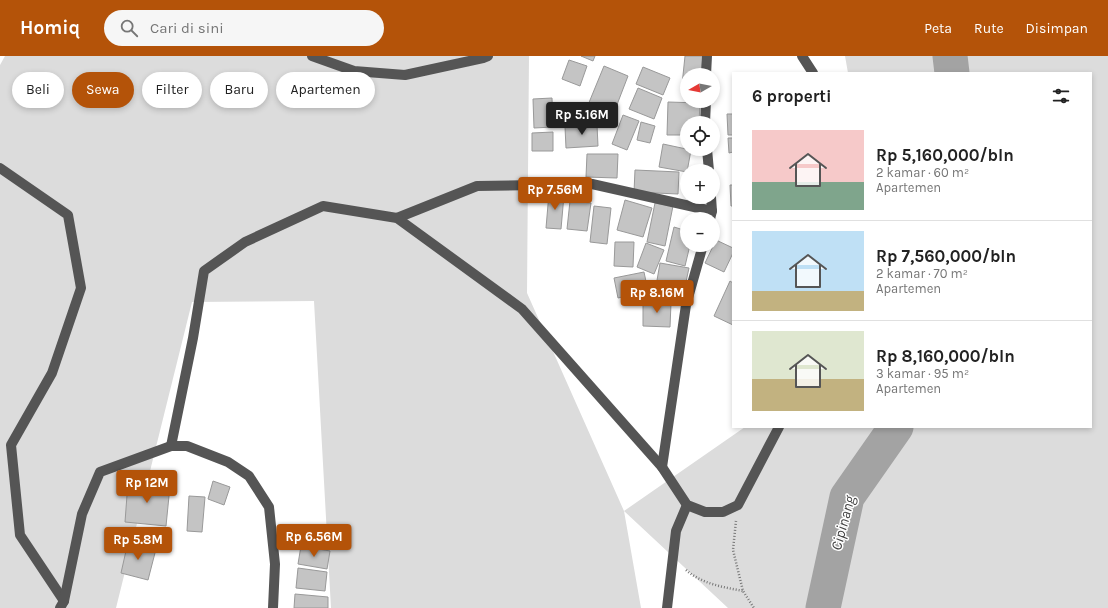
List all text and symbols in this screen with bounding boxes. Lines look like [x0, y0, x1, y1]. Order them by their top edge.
search box [104, 10, 384, 46]
text: Homiq [20, 17, 80, 39]
icon: search [118, 17, 140, 39]
text: Cari di sini [150, 19, 224, 37]
text: Peta [924, 20, 952, 37]
text: Rute [974, 20, 1004, 37]
text: Disimpan [1026, 20, 1088, 37]
north arrow [680, 68, 720, 108]
map controls [680, 68, 720, 252]
chip: Beli [12, 72, 64, 108]
chip: Sewa [72, 72, 134, 108]
chip: Filter [142, 72, 202, 108]
chip: Baru [210, 72, 268, 108]
chip: Apartemen [276, 72, 375, 108]
icon: filters [1050, 85, 1072, 107]
text: 6 properti [752, 86, 832, 106]
pin: Rp 5.16M [541, 102, 623, 136]
text: Rp 5.16M [555, 107, 609, 122]
button: locate [680, 116, 720, 156]
text: Rp 5,160,000/bln [876, 145, 1014, 165]
icon: home [784, 146, 832, 194]
button: + [680, 164, 720, 204]
text: 2 kamar · 60 m² [876, 165, 969, 180]
pin: Rp 7.56M [514, 177, 596, 211]
text: Apartemen [876, 180, 941, 195]
text: Rp 7.56M [527, 182, 583, 197]
button: − [680, 212, 720, 252]
text: Rp 7,560,000/bln [876, 246, 1016, 266]
icon: home [784, 247, 832, 295]
text: 2 kamar · 70 m² [876, 266, 968, 281]
pin: Rp 8.16M [616, 280, 698, 314]
text: Apartemen [876, 281, 941, 296]
text: Rp 8.16M [630, 285, 684, 300]
text: Rp 8,160,000/bln [876, 346, 1015, 366]
icon: home [784, 347, 832, 395]
text: 3 kamar · 95 m² [876, 366, 969, 381]
text: Apartemen [876, 381, 941, 396]
pin: Rp 12M [114, 470, 180, 504]
text: Rp 12M [125, 475, 169, 490]
water label: Cipinang [827, 492, 859, 552]
pin: Rp 6.56M [273, 524, 355, 558]
pin: Rp 5.8M [101, 527, 175, 561]
text: Rp 6.56M [285, 529, 343, 544]
text: Rp 5.8M [113, 532, 163, 547]

